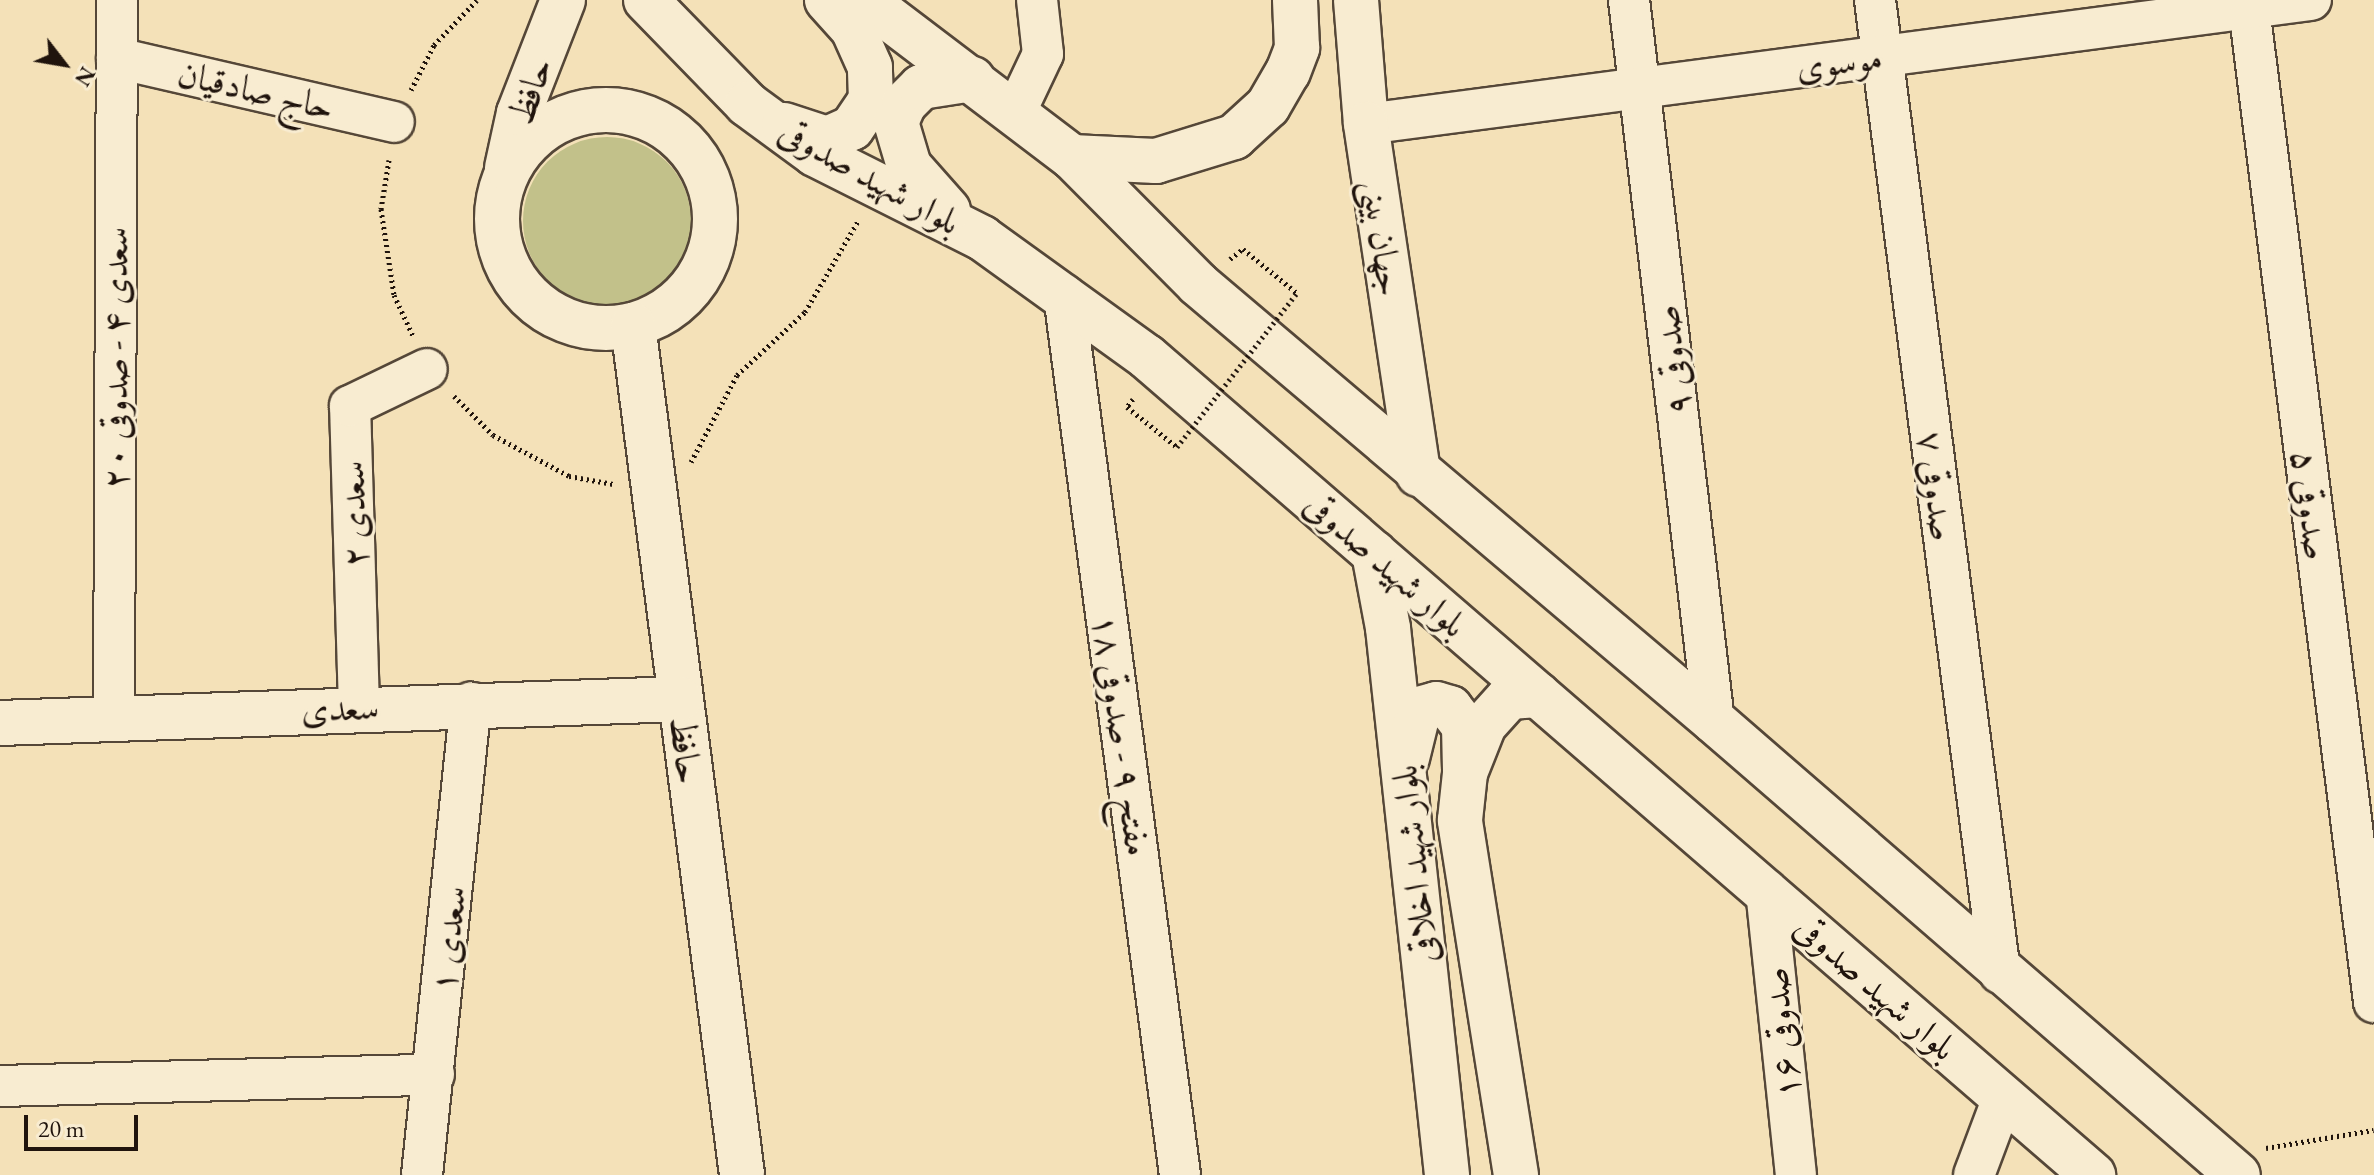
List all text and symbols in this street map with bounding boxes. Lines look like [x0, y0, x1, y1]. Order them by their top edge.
north arrow [24, 24, 104, 104]
street label: موسوی [1793, 35, 1885, 89]
street label: حاج صادقیان [174, 51, 338, 129]
street label: حافظ [499, 52, 561, 130]
text: N [68, 62, 102, 92]
street label: بلوار شهید صدوقی [772, 108, 968, 244]
street label: جهان بینی [1353, 177, 1413, 299]
street label: سعدی ۴ - صدوقی ۲۰ [93, 227, 137, 489]
street label: صدوقی ۹ [1644, 303, 1700, 417]
street label: صدوقی ۷ [1909, 429, 1965, 543]
street label: صدوقی ۵ [2283, 448, 2339, 562]
street label: سعدی ۲ [330, 460, 376, 568]
street label: بلوار شهید صدوقی [1296, 482, 1476, 646]
street label: مفتح ۹ - صدوقی ۱۸ [1084, 611, 1160, 859]
street label: سعدی [300, 685, 380, 731]
street label: حافظ [660, 714, 712, 786]
street label: بلوار شهید اخلاقی [1382, 763, 1446, 965]
street label: سعدی ۱ [421, 884, 475, 994]
street label: بلوار شهید صدوقی [1786, 905, 1966, 1069]
street label: صدوقی ۱۶ [1753, 965, 1809, 1101]
scale bar [28, 1099, 142, 1149]
text: 20 m [38, 1113, 85, 1144]

